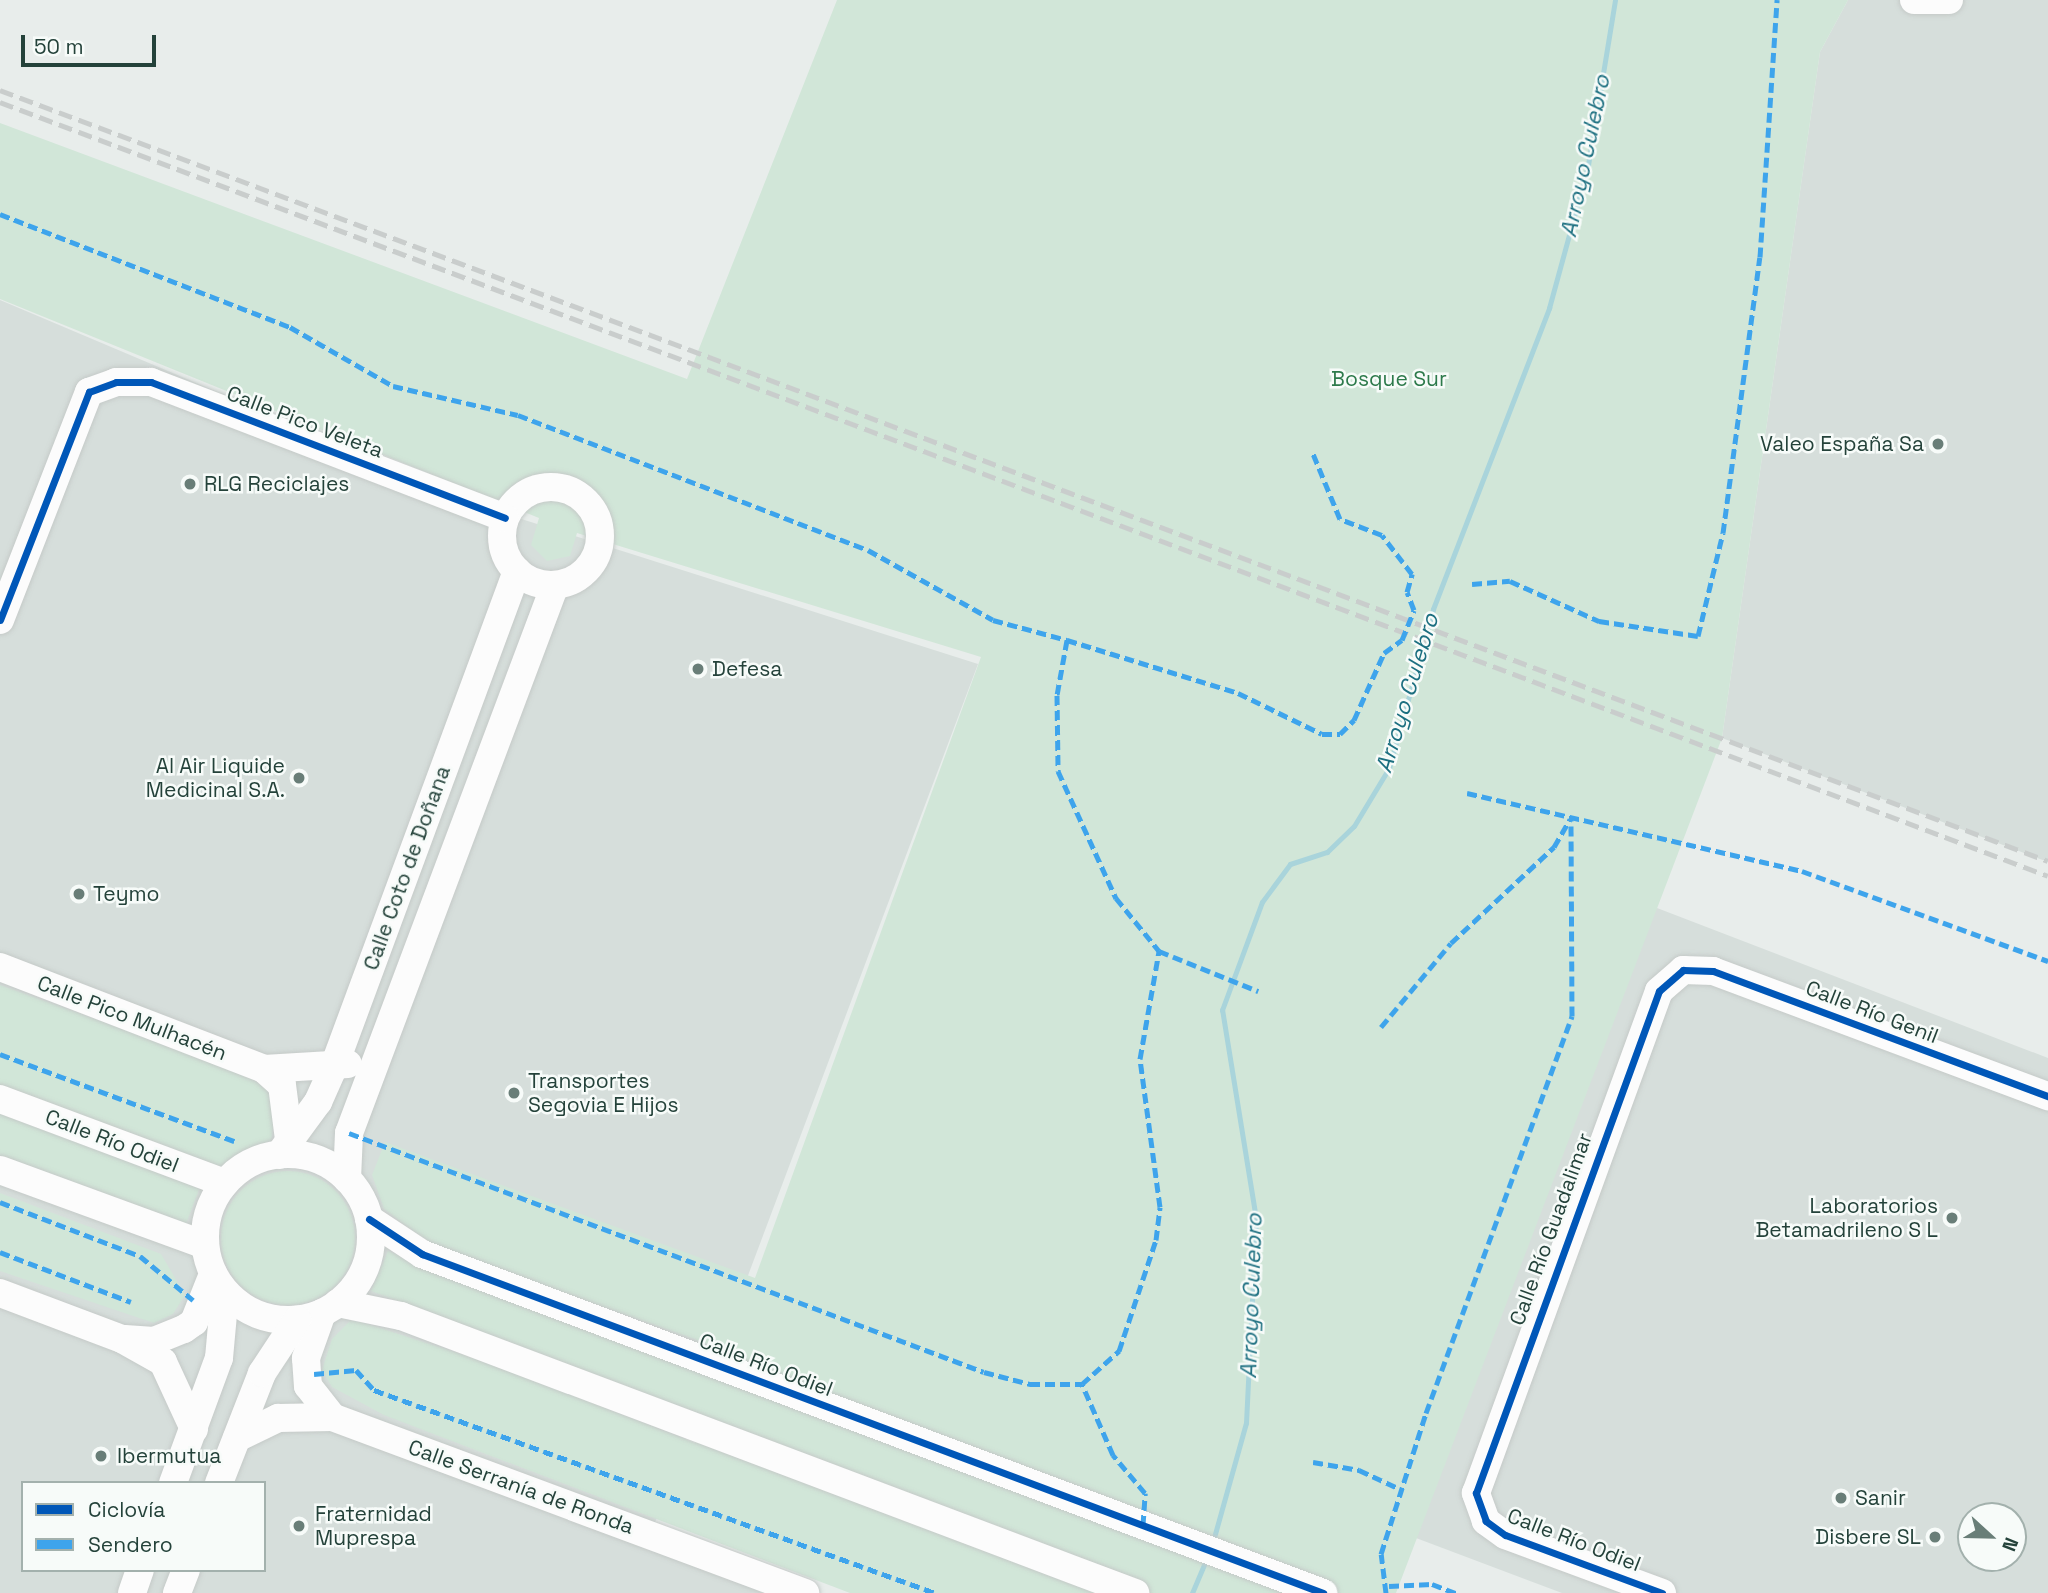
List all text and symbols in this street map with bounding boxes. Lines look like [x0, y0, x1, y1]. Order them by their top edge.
scale bar [24, 21, 159, 65]
text: 50 m [34, 33, 84, 60]
water label: Arroyo Culebro [1554, 72, 1616, 240]
park label: Bosque Sur [1331, 366, 1447, 392]
street label: Calle Pico Veleta [223, 381, 387, 463]
place label: Valeo España Sa [1760, 431, 1924, 457]
marker: Valeo España Sa [1930, 436, 1946, 452]
place label: RLG Reciclajes [204, 471, 349, 497]
marker: RLG Reciclajes [182, 476, 198, 492]
water label: Arroyo Culebro [1370, 610, 1444, 776]
place label: Defesa [712, 656, 782, 682]
marker: Defesa [690, 661, 706, 677]
place label: Al Air Liquide Medicinal S.A. [146, 753, 285, 803]
street label: Calle Coto de Doñana [358, 762, 456, 974]
marker: Al Air Liquide Medicinal S.A. [291, 770, 307, 786]
place label: Teymo [93, 881, 160, 907]
marker: Teymo [71, 886, 87, 902]
street label: Calle Pico Mulhacén [34, 970, 230, 1066]
street label: Calle Río Genil [1802, 975, 1942, 1049]
place label: Transportes Segovia E Hijos [528, 1068, 679, 1118]
marker: Transportes Segovia E Hijos [506, 1085, 522, 1101]
street label: Calle Río Odiel [42, 1104, 182, 1178]
street label: Calle Río Guadalimar [1504, 1129, 1598, 1329]
place label: Laboratorios Betamadrileno S L [1755, 1193, 1938, 1243]
marker: Laboratorios Betamadrileno S L [1944, 1210, 1960, 1226]
water label: Arroyo Culebro [1234, 1213, 1268, 1379]
street label: Calle Río Odiel [696, 1328, 836, 1402]
street label: Calle Serranía de Ronda [405, 1434, 637, 1540]
place label: Ibermutua [117, 1443, 221, 1469]
marker: Ibermutua [91, 1446, 111, 1466]
legend [21, 1481, 266, 1572]
place label: Sanir [1855, 1485, 1906, 1511]
marker: Sanir [1833, 1490, 1849, 1506]
text: Ciclovía [88, 1496, 165, 1523]
place label: Fraternidad Muprespa [315, 1501, 432, 1551]
north arrow [1957, 1502, 2027, 1572]
street label: Calle Río Odiel [1504, 1503, 1644, 1577]
marker: Fraternidad Muprespa [289, 1516, 309, 1536]
place label: Disbere SL [1815, 1524, 1921, 1550]
marker: Disbere SL [1927, 1529, 1943, 1545]
text: Sendero [88, 1531, 173, 1558]
text: N [1996, 1534, 2024, 1555]

